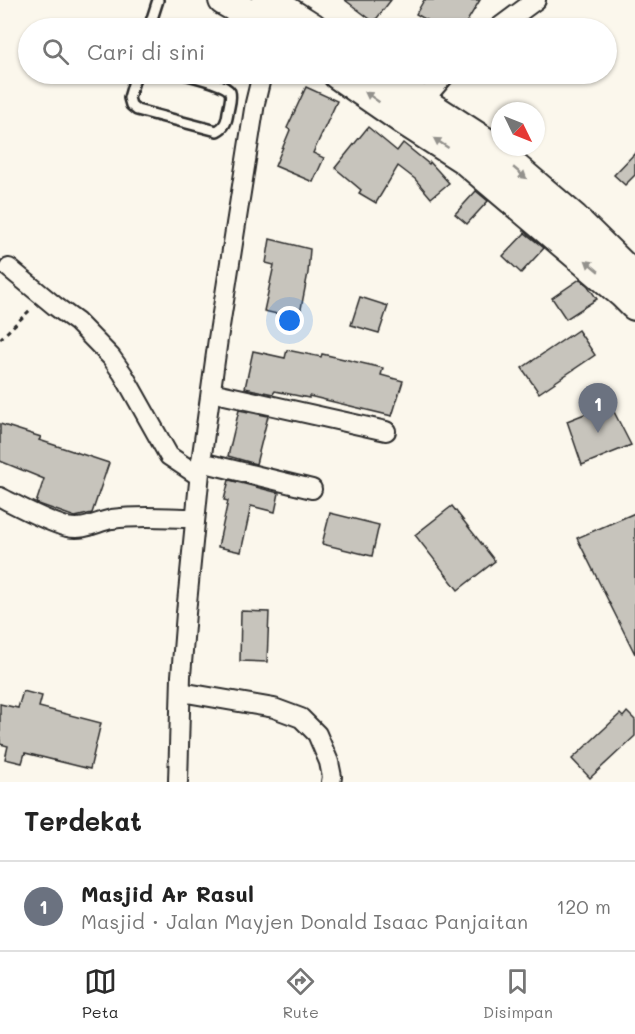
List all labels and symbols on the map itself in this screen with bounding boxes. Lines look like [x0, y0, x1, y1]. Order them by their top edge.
one-way arrow [365, 91, 381, 103]
north arrow [491, 102, 545, 156]
one-way arrow [433, 138, 449, 149]
one-way arrow [512, 166, 527, 179]
one-way arrow [585, 260, 600, 273]
your location [275, 306, 304, 335]
pin: 1 [578, 384, 618, 433]

